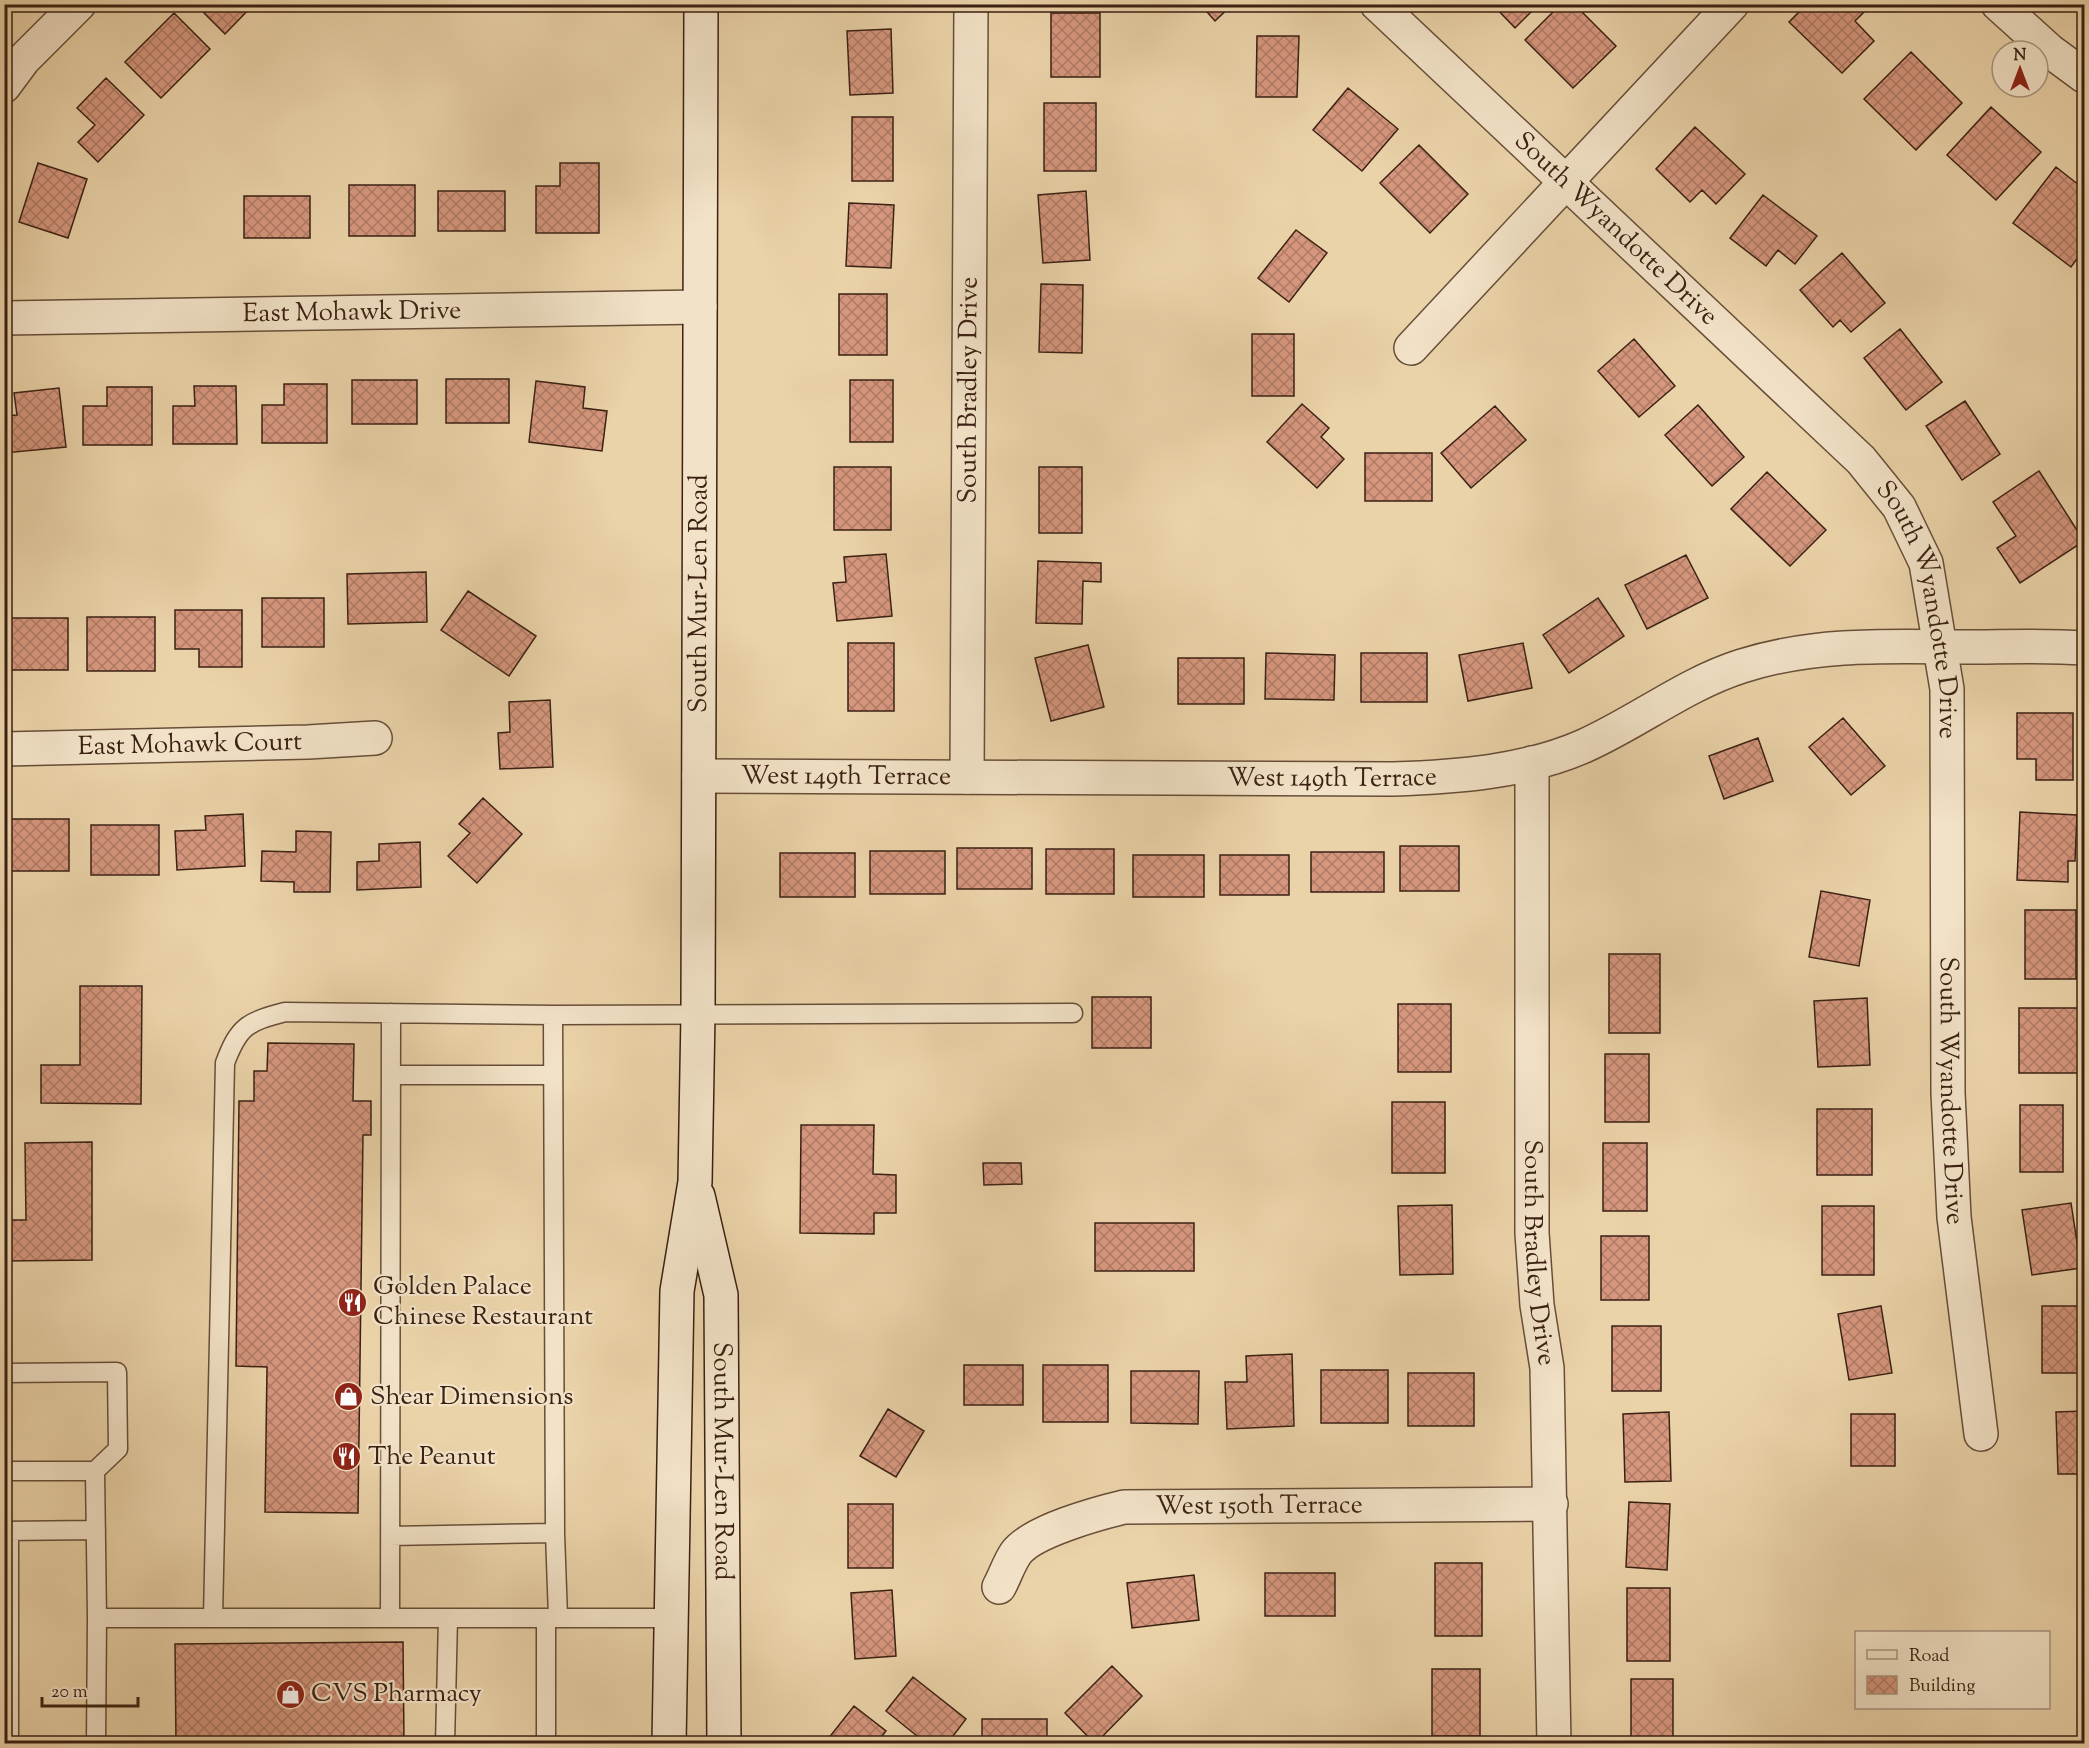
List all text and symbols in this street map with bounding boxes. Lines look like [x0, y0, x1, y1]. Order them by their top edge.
north arrow [1990, 39, 2050, 99]
text: N [2014, 45, 2027, 68]
street label: South Wyandotte Drive [1505, 123, 1726, 334]
street label: South Bradley Drive [950, 277, 988, 503]
street label: East Mohawk Drive [242, 292, 462, 333]
street label: South Wyandotte Drive [1867, 473, 1967, 739]
street label: South Mur-Len Road [680, 474, 718, 713]
street label: East Mohawk Court [78, 724, 302, 766]
street label: West 149th Terrace [741, 758, 951, 796]
street label: West 149th Terrace [1227, 758, 1438, 798]
street label: South Wyandotte Drive [1929, 956, 1973, 1227]
street label: South Bradley Drive [1513, 1140, 1565, 1368]
place label: Golden Palace Chinese Restaurant [373, 1269, 593, 1336]
restaurant icon: Golden Palace Chinese Restaurant [336, 1286, 368, 1318]
street label: South Mur-Len Road [703, 1342, 741, 1581]
place label: Shear Dimensions [370, 1379, 574, 1416]
shop icon: Shear Dimensions [333, 1381, 365, 1413]
place label: The Peanut [368, 1439, 496, 1476]
restaurant icon: The Peanut [331, 1441, 363, 1473]
street label: West 150th Terrace [1155, 1487, 1363, 1525]
legend [1855, 1631, 2050, 1709]
text: Road [1909, 1644, 1949, 1670]
scale bar [42, 1670, 138, 1708]
text: Building [1909, 1674, 1975, 1700]
place label: CVS Pharmacy [311, 1676, 482, 1713]
shop icon: CVS Pharmacy [274, 1678, 306, 1710]
text: 20 m [51, 1680, 88, 1706]

